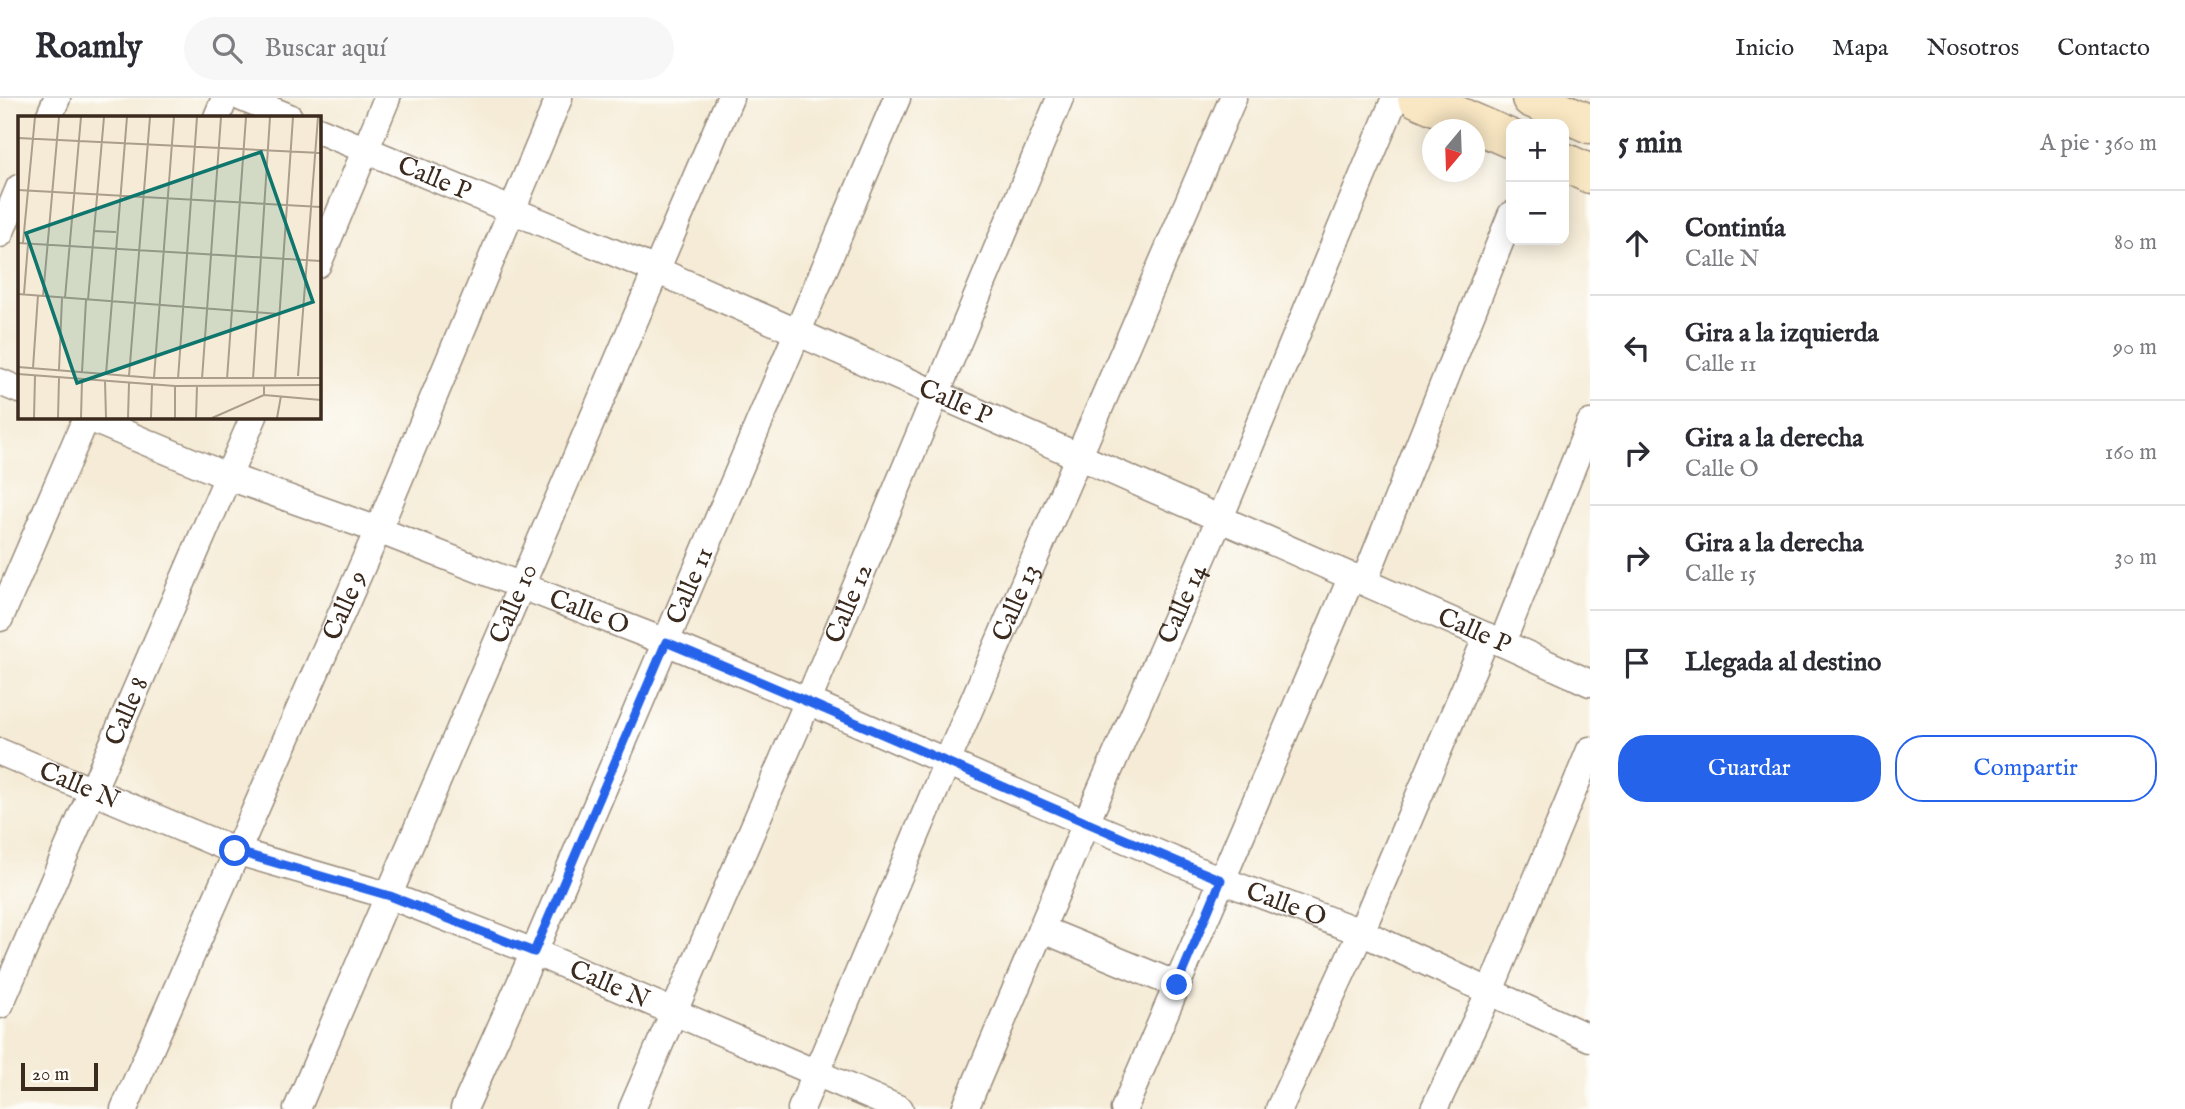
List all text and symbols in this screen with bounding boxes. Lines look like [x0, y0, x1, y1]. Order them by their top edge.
search box [184, 17, 674, 80]
text: Roamly [35, 27, 142, 69]
icon: search [208, 29, 246, 67]
text: Buscar aquí [264, 32, 386, 65]
text: Inicio [1735, 33, 1794, 64]
text: Mapa [1832, 33, 1888, 64]
text: Nosotros [1926, 33, 2019, 64]
text: Contacto [2057, 33, 2150, 64]
inset map [18, 116, 320, 418]
north arrow [1422, 119, 1485, 182]
map controls [1506, 119, 1569, 245]
button: + [1506, 119, 1569, 182]
text: 5 min [1618, 125, 1683, 163]
text: A pie · 360 m [2040, 129, 2157, 158]
street label: Calle P [393, 148, 476, 208]
button: − [1506, 182, 1569, 245]
text: Continúa [1685, 212, 1786, 245]
icon: ahead [1618, 224, 1656, 262]
text: 80 m [2114, 228, 2157, 257]
text: Calle N [1685, 245, 1759, 274]
text: Gira a la izquierda [1685, 317, 1879, 350]
icon: left [1618, 329, 1656, 367]
text: 90 m [2113, 333, 2157, 362]
text: Calle 11 [1685, 350, 1757, 379]
street label: Calle P [914, 371, 997, 433]
text: Gira a la derecha [1685, 422, 1864, 455]
icon: right [1618, 434, 1656, 472]
text: 160 m [2105, 438, 2157, 467]
text: Calle O [1685, 455, 1759, 484]
text: Gira a la derecha [1685, 527, 1864, 560]
icon: right [1618, 539, 1656, 577]
street label: Calle 11 [659, 542, 721, 629]
text: 30 m [2114, 543, 2157, 572]
street label: Calle 10 [482, 558, 545, 648]
street label: Calle 14 [1150, 558, 1214, 649]
street label: Calle 12 [817, 559, 880, 648]
street label: Calle 13 [984, 559, 1047, 646]
text: Calle 15 [1685, 560, 1756, 589]
street label: Calle 9 [315, 565, 375, 645]
street label: Calle O [544, 582, 634, 643]
street label: Calle P [1432, 600, 1516, 661]
icon: arrive [1618, 644, 1656, 682]
text: Llegada al destino [1685, 646, 1881, 679]
street label: Calle 8 [97, 672, 156, 751]
button: Guardar [1618, 735, 1881, 802]
button: Compartir [1895, 735, 2157, 802]
street label: Calle N [34, 754, 124, 817]
route start [219, 835, 250, 866]
street label: Calle O [1242, 874, 1331, 934]
street label: Calle N [564, 953, 655, 1016]
route end [1161, 969, 1192, 1000]
scale bar [21, 1060, 98, 1092]
text: 20 m [32, 1063, 69, 1087]

